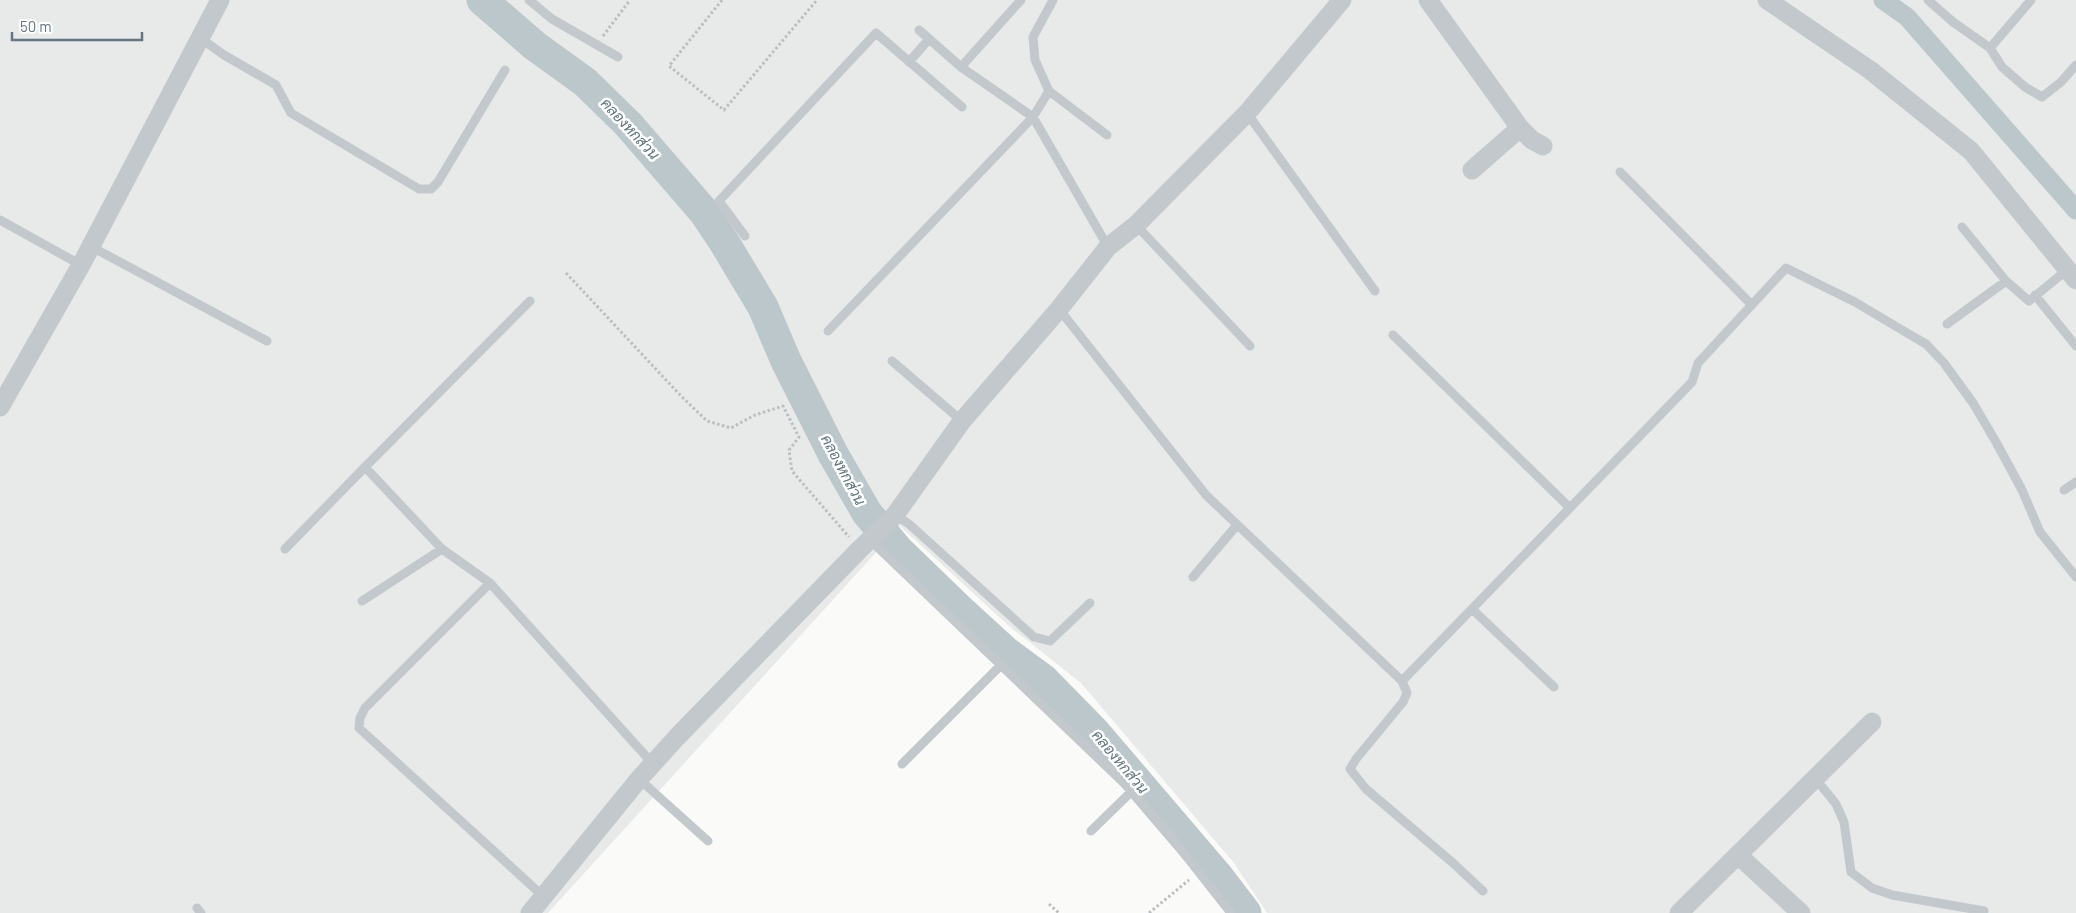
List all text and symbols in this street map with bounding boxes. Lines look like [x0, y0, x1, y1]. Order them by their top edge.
scale bar [12, 10, 142, 42]
text: 50 m [20, 17, 52, 35]
water label: คลองหกส่วน [598, 94, 664, 163]
water label: คลองหกส่วน [818, 431, 870, 508]
water label: คลองหกส่วน [1089, 726, 1153, 797]

